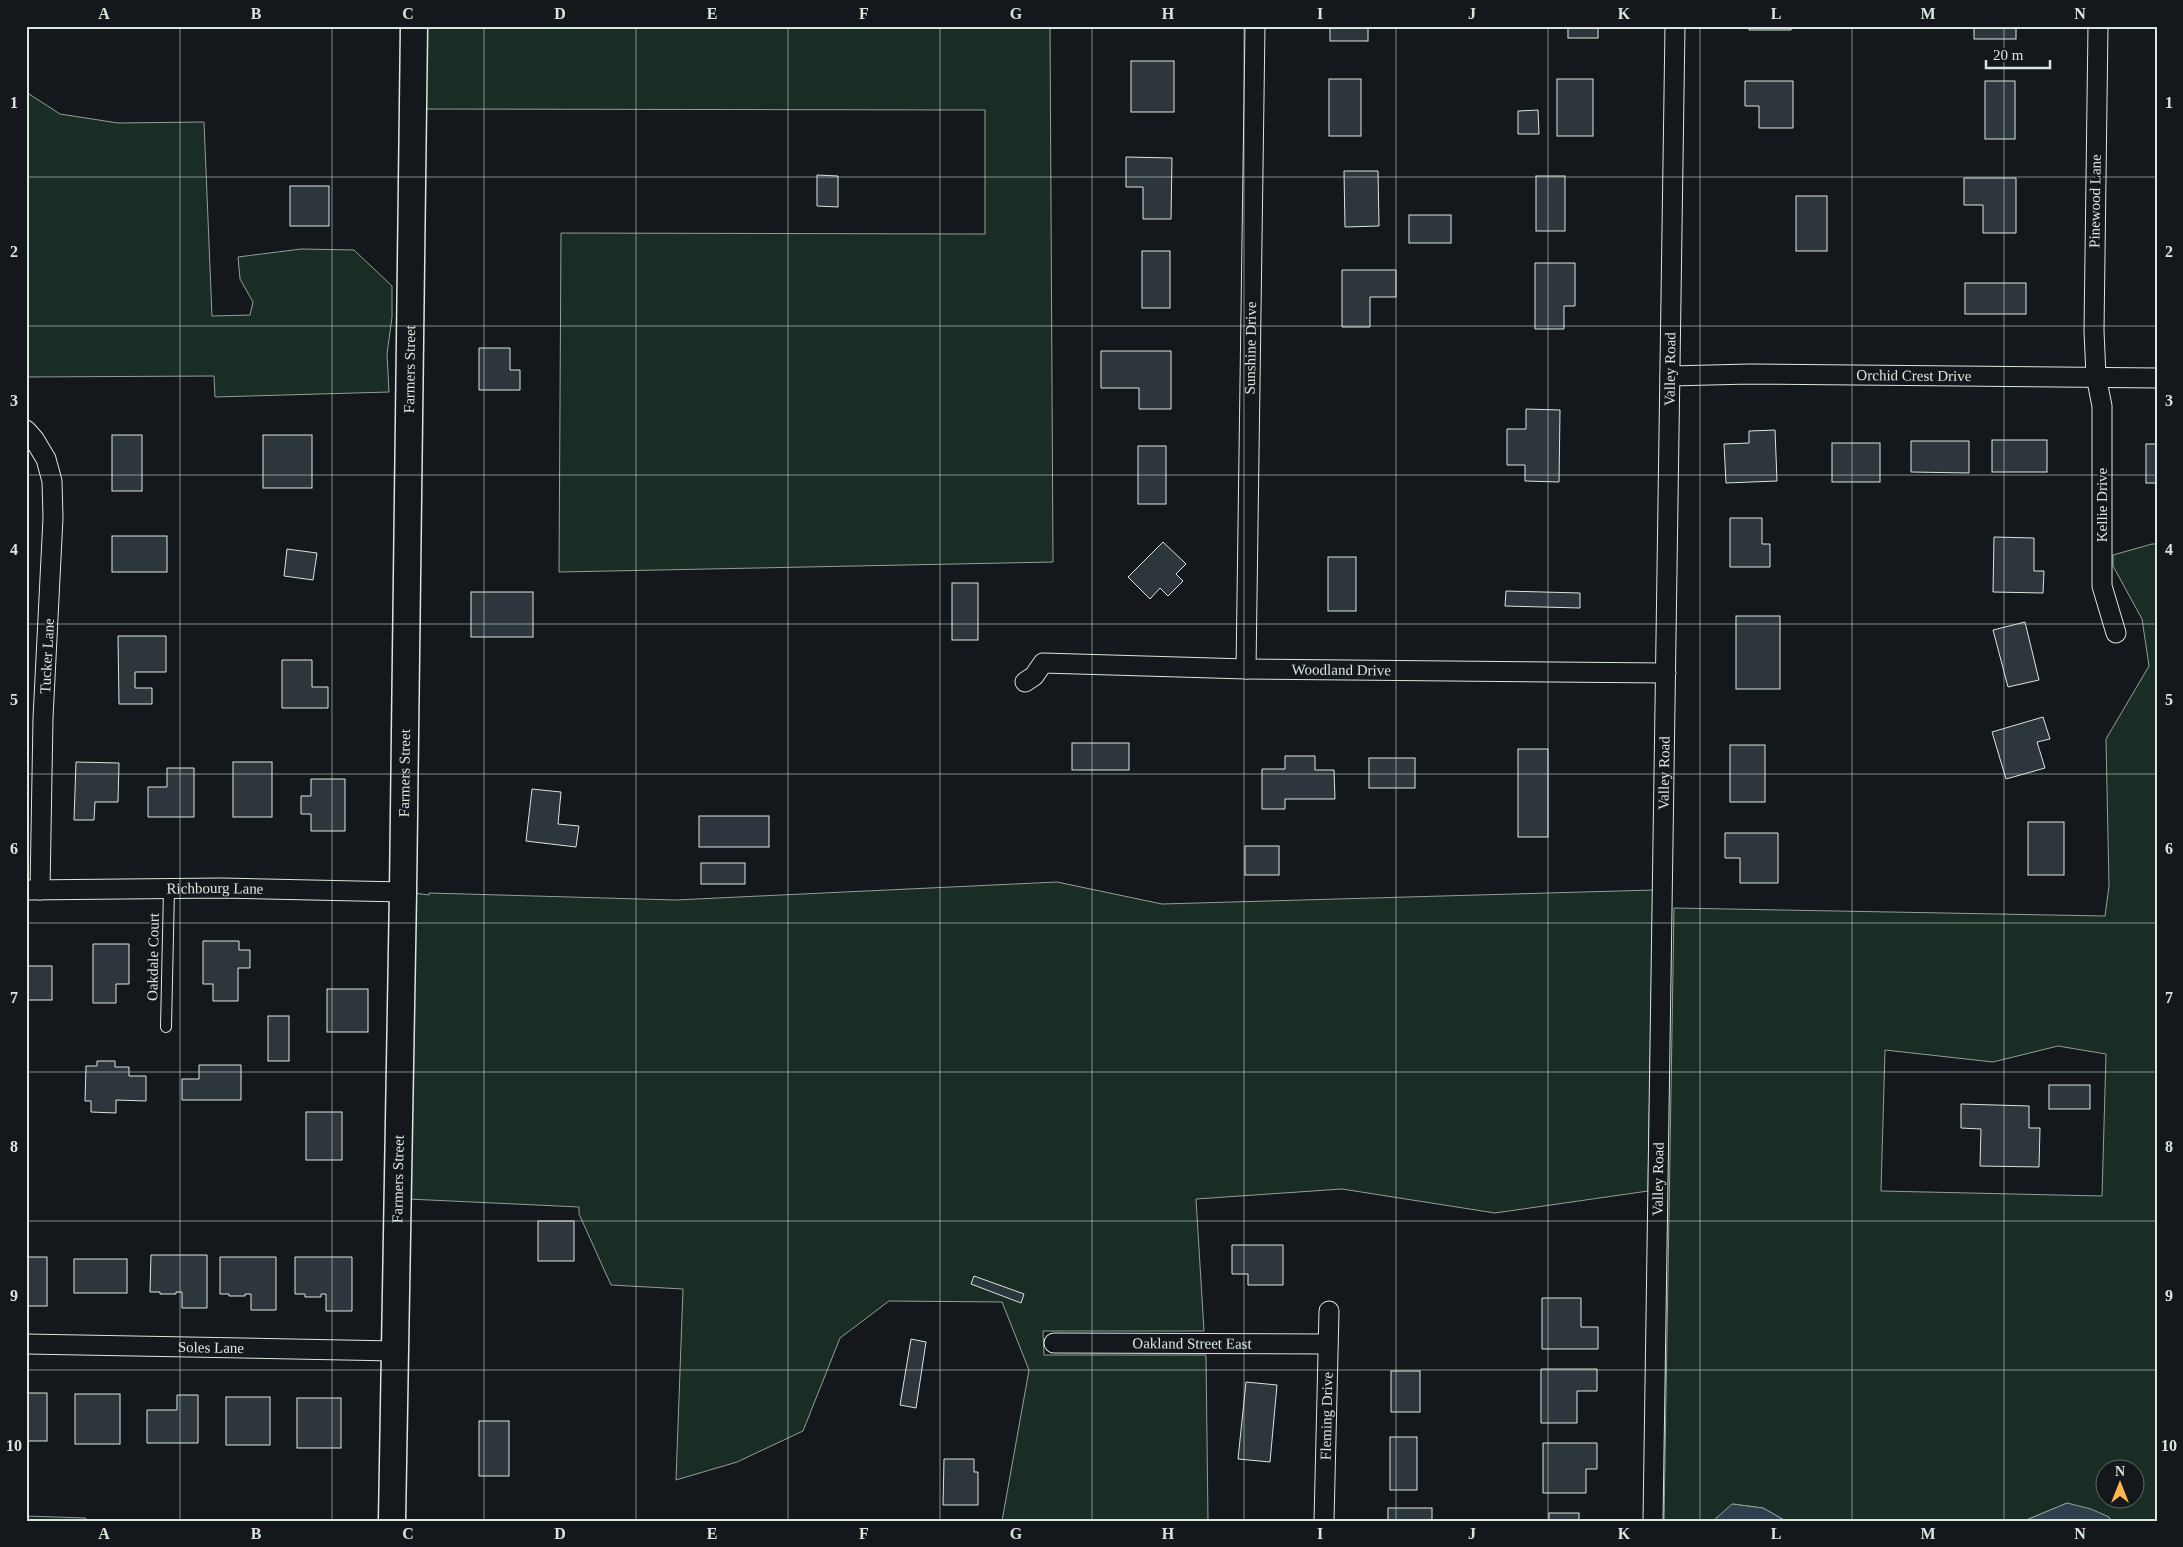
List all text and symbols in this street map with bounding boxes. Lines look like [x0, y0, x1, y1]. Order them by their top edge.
text: A [98, 5, 110, 22]
text: B [251, 5, 262, 22]
text: C [402, 5, 414, 22]
text: D [554, 5, 566, 22]
text: E [707, 5, 717, 22]
text: F [859, 5, 869, 22]
text: G [1010, 5, 1023, 22]
text: H [1162, 5, 1175, 22]
text: I [1317, 5, 1323, 22]
text: J [1468, 5, 1476, 22]
text: K [1618, 5, 1631, 22]
text: L [1771, 5, 1781, 22]
text: M [1920, 5, 1936, 22]
text: N [2074, 5, 2086, 22]
scale bar [1986, 38, 2049, 70]
text: 20 m [1993, 47, 2024, 63]
text: 1 [10, 94, 18, 111]
text: 1 [2165, 94, 2173, 111]
street label: Pinewood Lane [2086, 154, 2104, 248]
text: 2 [10, 243, 18, 260]
text: 2 [2165, 243, 2173, 260]
street label: Sunshine Drive [1242, 301, 1259, 395]
street label: Farmers Street [401, 324, 418, 413]
street label: Valley Road [1661, 332, 1679, 406]
street label: Orchid Crest Drive [1856, 367, 1972, 384]
text: 3 [10, 392, 18, 409]
text: 3 [2165, 392, 2173, 409]
street label: Kellie Drive [2094, 467, 2110, 542]
text: 4 [10, 541, 18, 558]
text: 4 [2165, 541, 2173, 558]
street label: Tucker Lane [37, 617, 57, 694]
street label: Woodland Drive [1292, 661, 1391, 678]
text: 5 [10, 691, 18, 708]
text: 5 [2165, 691, 2173, 708]
street label: Farmers Street [396, 728, 413, 817]
street label: Valley Road [1655, 736, 1673, 810]
text: 6 [10, 840, 18, 857]
text: 6 [2165, 840, 2173, 857]
street label: Richbourg Lane [166, 880, 264, 897]
street label: Oakdale Court [144, 912, 162, 1001]
text: 7 [10, 989, 18, 1006]
text: 7 [2165, 989, 2173, 1006]
street label: Farmers Street [389, 1134, 407, 1223]
text: 8 [10, 1138, 18, 1155]
text: 8 [2165, 1138, 2173, 1155]
street label: Valley Road [1649, 1142, 1667, 1216]
text: 9 [10, 1287, 18, 1304]
text: 9 [2165, 1287, 2173, 1304]
street label: Oakland Street East [1132, 1335, 1252, 1352]
street label: Soles Lane [178, 1339, 245, 1356]
street label: Fleming Drive [1317, 1372, 1336, 1460]
text: 10 [6, 1437, 22, 1454]
text: 10 [2161, 1437, 2177, 1454]
north arrow [2096, 1460, 2146, 1510]
text: N [2115, 1464, 2125, 1479]
text: A [98, 1525, 110, 1542]
text: B [251, 1525, 262, 1542]
text: C [402, 1525, 414, 1542]
text: D [554, 1525, 566, 1542]
text: E [707, 1525, 717, 1542]
text: F [859, 1525, 869, 1542]
text: G [1010, 1525, 1023, 1542]
text: H [1162, 1525, 1175, 1542]
text: I [1317, 1525, 1323, 1542]
text: J [1468, 1525, 1476, 1542]
text: K [1618, 1525, 1631, 1542]
text: L [1771, 1525, 1781, 1542]
text: M [1920, 1525, 1936, 1542]
text: N [2074, 1525, 2086, 1542]

